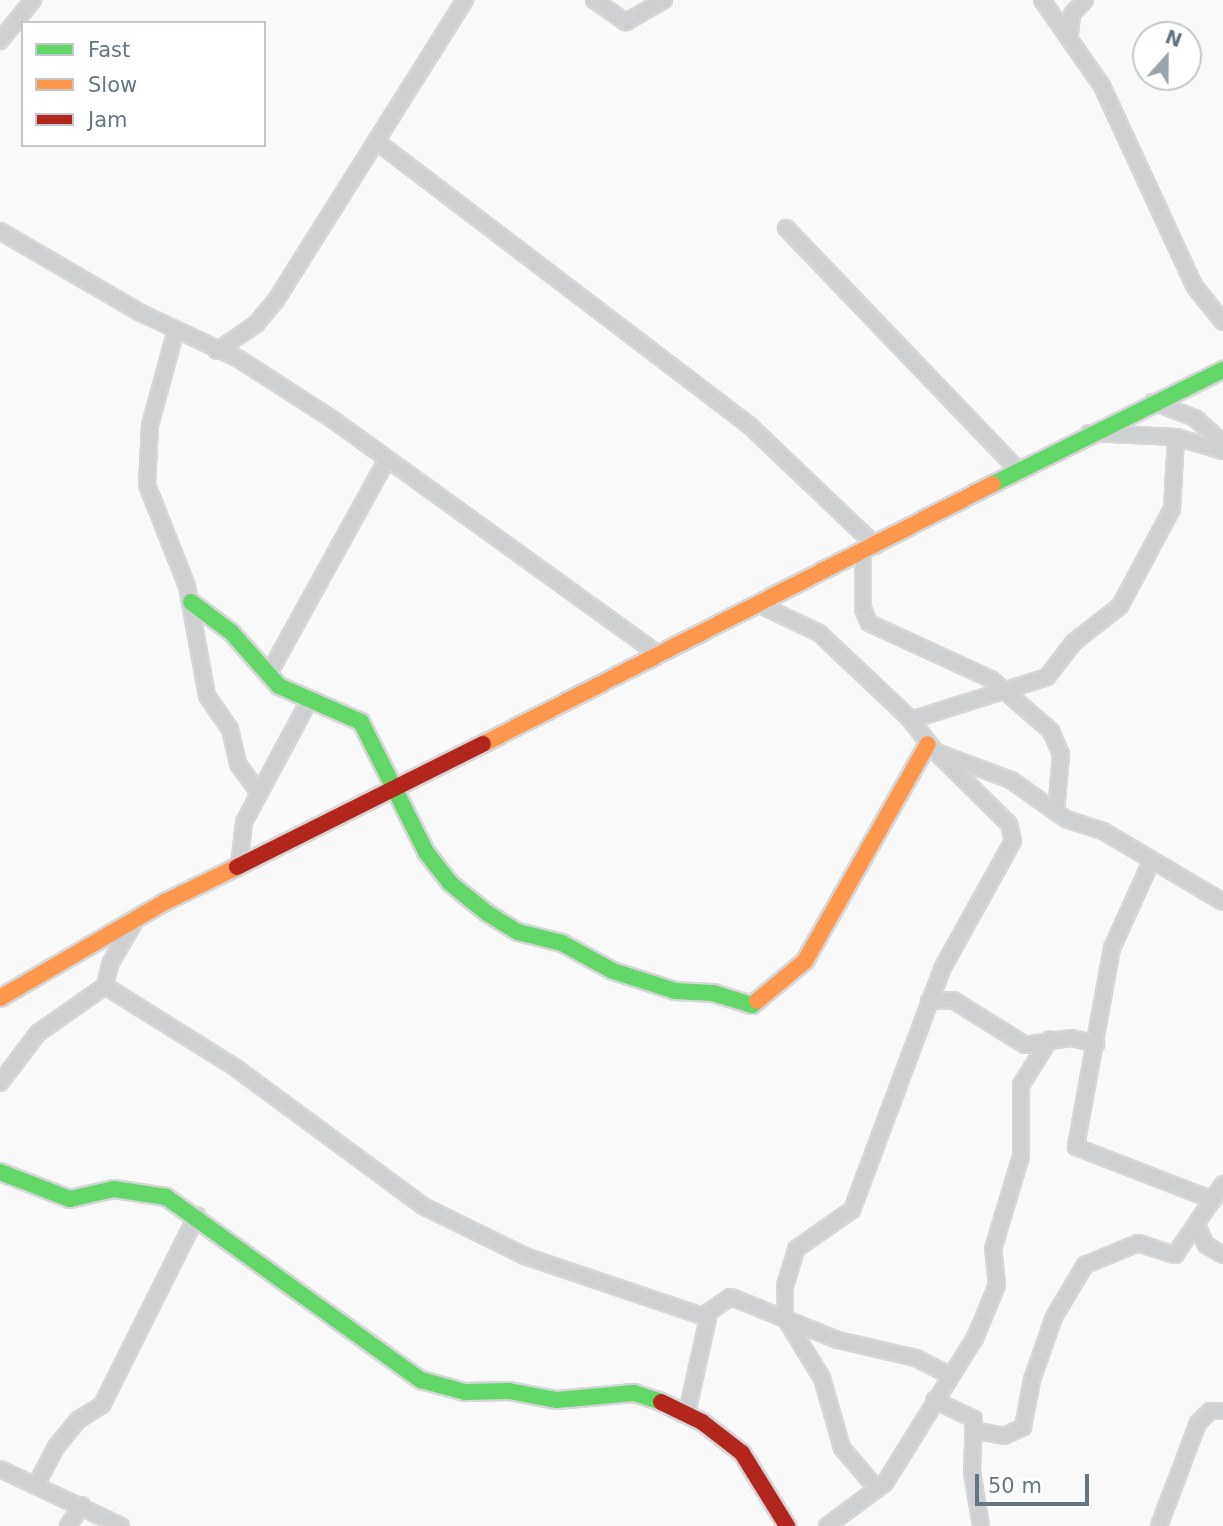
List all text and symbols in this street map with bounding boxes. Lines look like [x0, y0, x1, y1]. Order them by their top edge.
legend [21, 21, 266, 147]
north arrow [1132, 21, 1202, 91]
text: N [1162, 25, 1185, 51]
text: Fast [88, 38, 130, 62]
text: Slow [88, 73, 137, 97]
text: Jam [88, 108, 128, 132]
scale bar [978, 1460, 1092, 1504]
text: 50 m [988, 1474, 1042, 1498]

